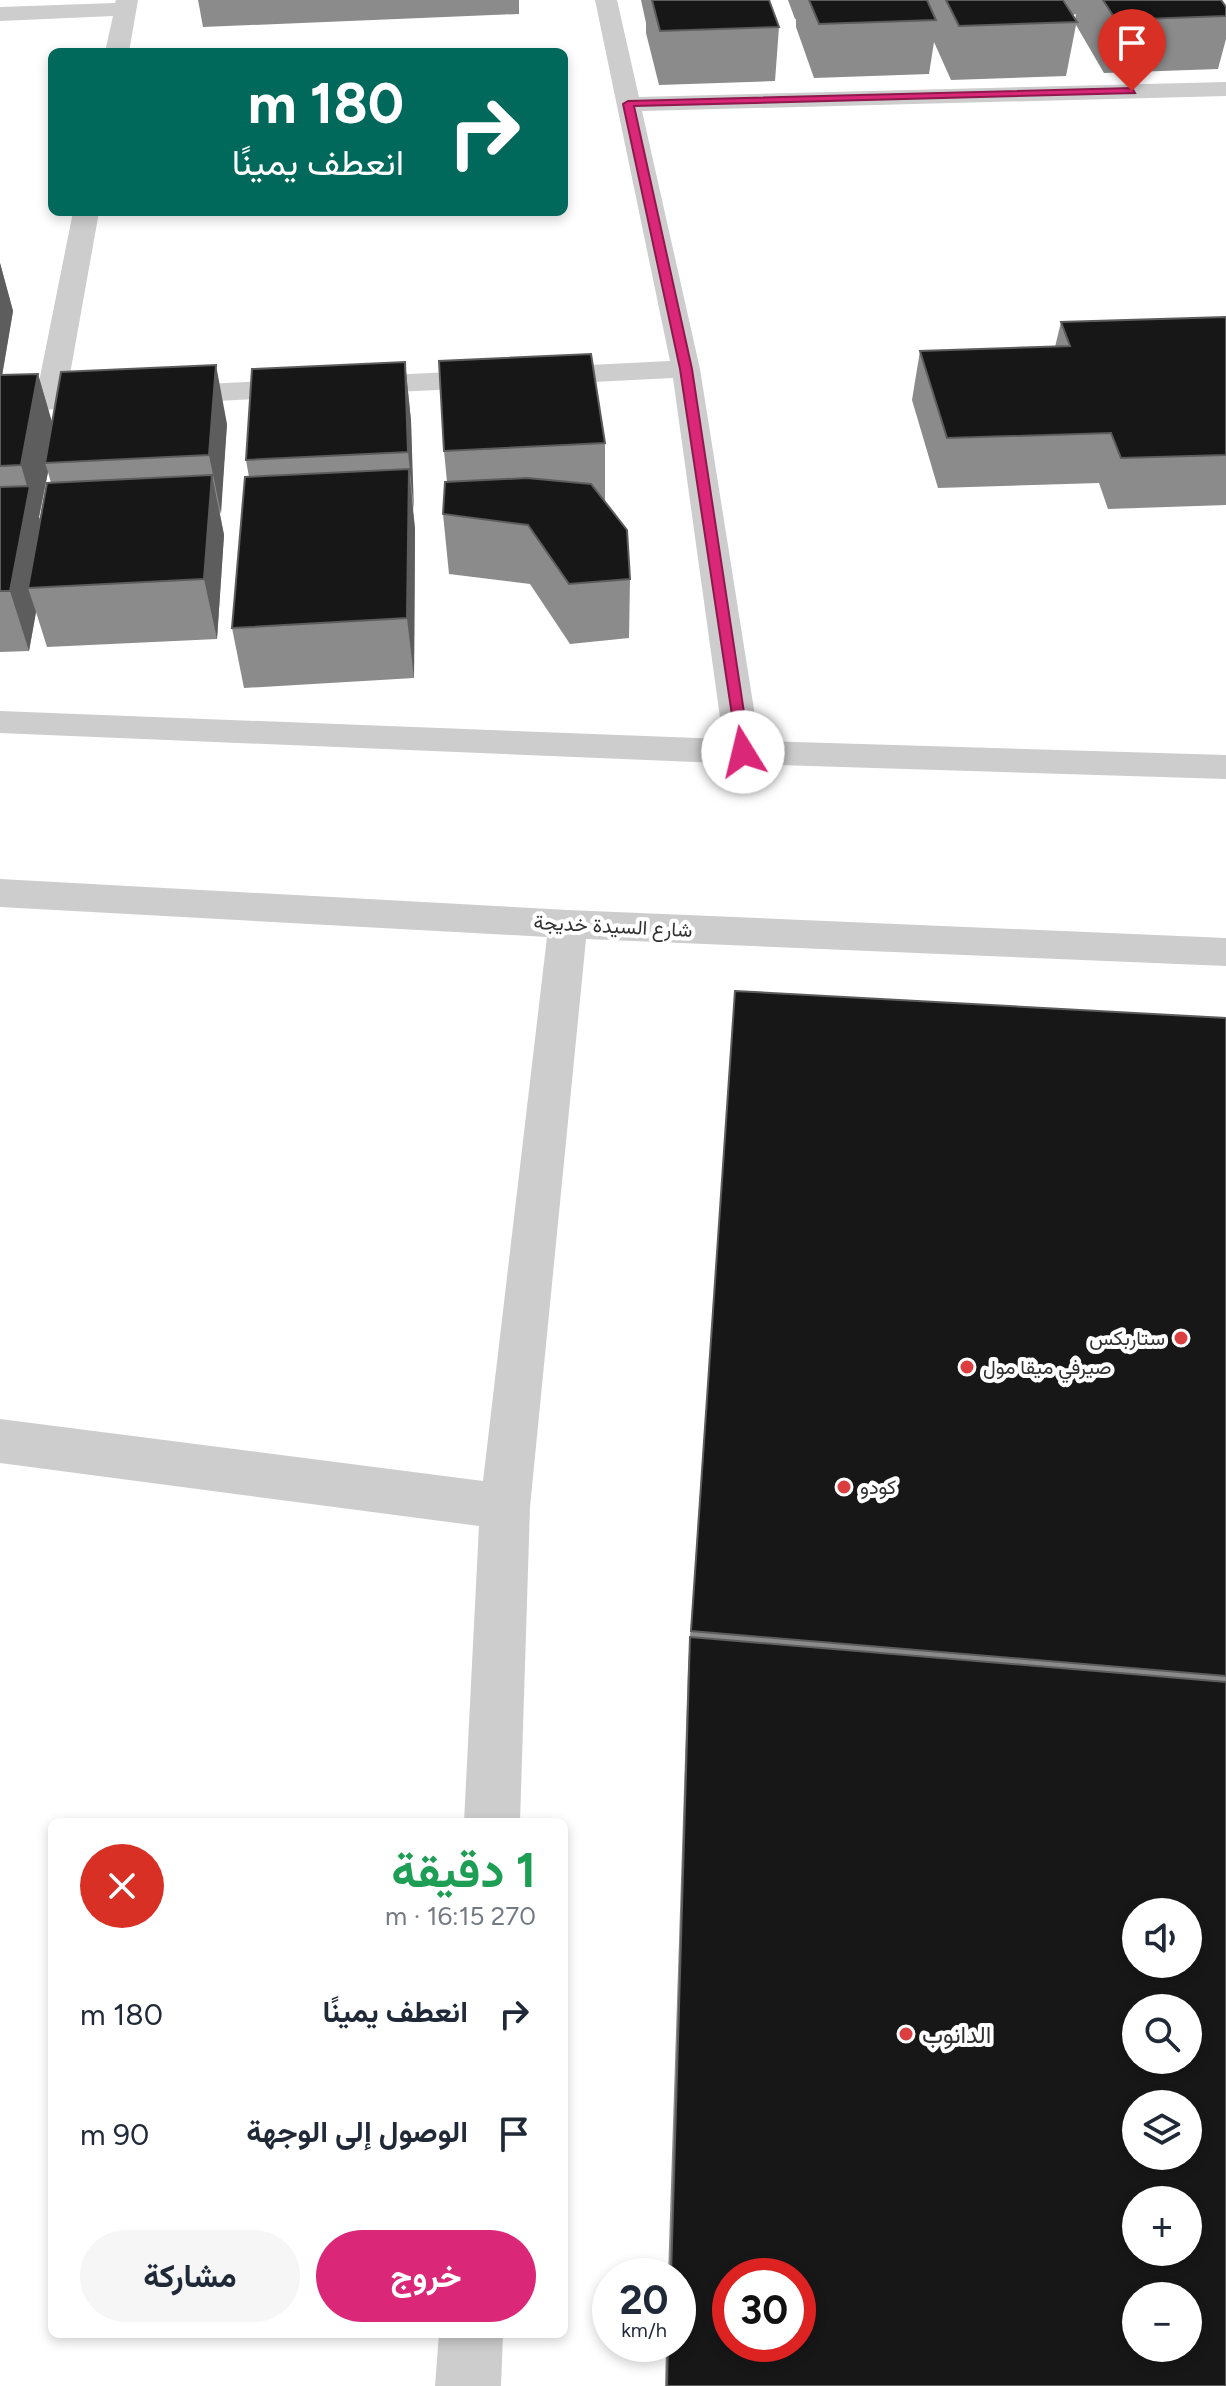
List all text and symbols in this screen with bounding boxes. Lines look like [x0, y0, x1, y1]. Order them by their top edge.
pin [1098, 9, 1166, 91]
icon: arrive [1110, 21, 1154, 65]
text: 180 m [248, 70, 404, 137]
icon: right [432, 80, 536, 184]
text: انعطف يمينًا [232, 141, 404, 184]
position arrow [701, 710, 785, 794]
street label: شارع السيدة خديجة [533, 910, 693, 944]
place label: ستاربكس [1089, 1326, 1165, 1351]
marker: ستاربكس [1172, 1329, 1190, 1347]
place label: صيرفي ميقا مول [983, 1355, 1111, 1384]
marker: صيرفي ميقا مول [958, 1358, 976, 1376]
place label: كودو [860, 1475, 896, 1500]
marker: كودو [835, 1478, 853, 1496]
text: 1 دقيقة [391, 1841, 536, 1899]
button: close [80, 1844, 164, 1928]
map controls [1122, 1898, 1202, 2362]
button: sound [1122, 1898, 1202, 1978]
text: 270 m · 16:15 [385, 1900, 536, 1932]
icon: right [492, 1992, 536, 2036]
text: انعطف يمينًا [323, 1993, 468, 2030]
button: search [1122, 1994, 1202, 2074]
text: 180 m [80, 1996, 163, 2033]
place label: الدانوب [922, 2020, 991, 2050]
marker: الدانوب [897, 2025, 915, 2043]
button: layers [1122, 2090, 1202, 2170]
icon: arrive [492, 2112, 536, 2156]
text: الوصول إلى الوجهة [246, 2113, 468, 2150]
text: 90 m [80, 2116, 149, 2153]
button: + [1122, 2186, 1202, 2266]
button: مشاركة [80, 2230, 300, 2322]
button: خروج [316, 2230, 536, 2322]
speed limit sign: 30 [712, 2258, 816, 2362]
text: 20 [619, 2276, 669, 2324]
button: − [1122, 2282, 1202, 2362]
text: km/h [621, 2318, 667, 2342]

